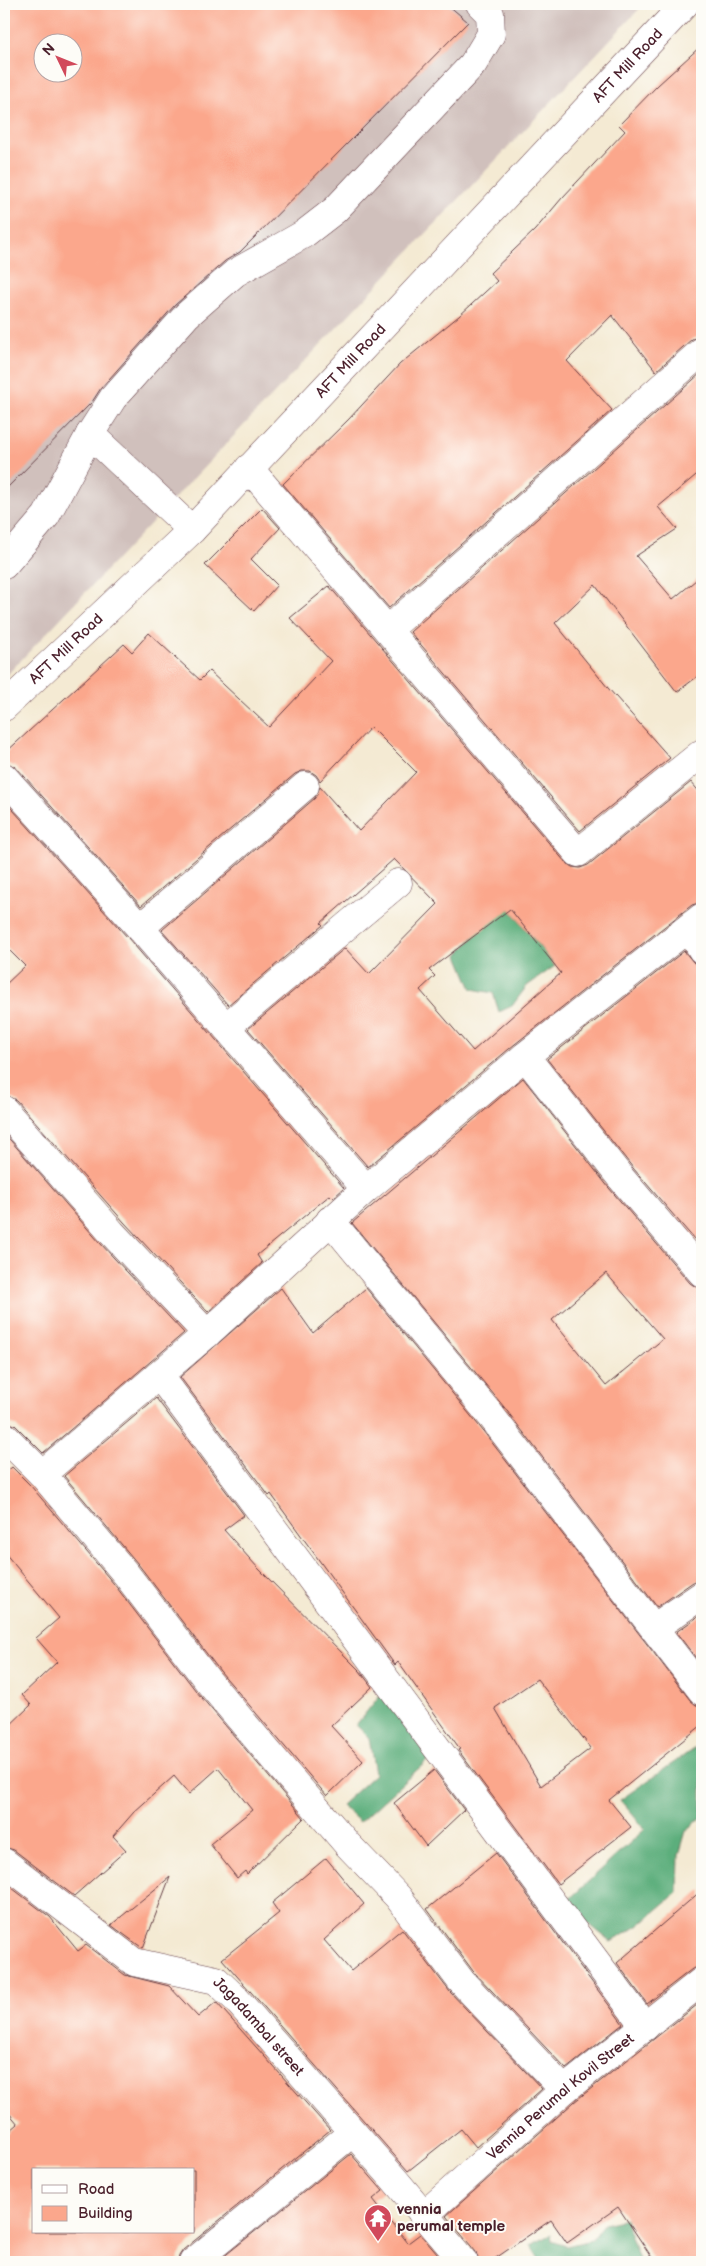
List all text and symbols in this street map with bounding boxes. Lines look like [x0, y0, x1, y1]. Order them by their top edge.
street label: AFT Mill Road [588, 24, 667, 106]
north arrow [32, 32, 82, 82]
text: N [39, 40, 59, 59]
street label: AFT Mill Road [311, 320, 390, 402]
street label: AFT Mill Road [25, 609, 107, 688]
street label: Jagadambal street [209, 1973, 309, 2080]
street label: Vennia Perumal Kovil Street [483, 2029, 638, 2164]
legend [32, 2168, 195, 2234]
text: Road [78, 2180, 114, 2199]
place label: vennia perumal temple [396, 2200, 505, 2236]
temple icon: vennia perumal temple [363, 2203, 393, 2242]
text: Building [78, 2204, 133, 2223]

